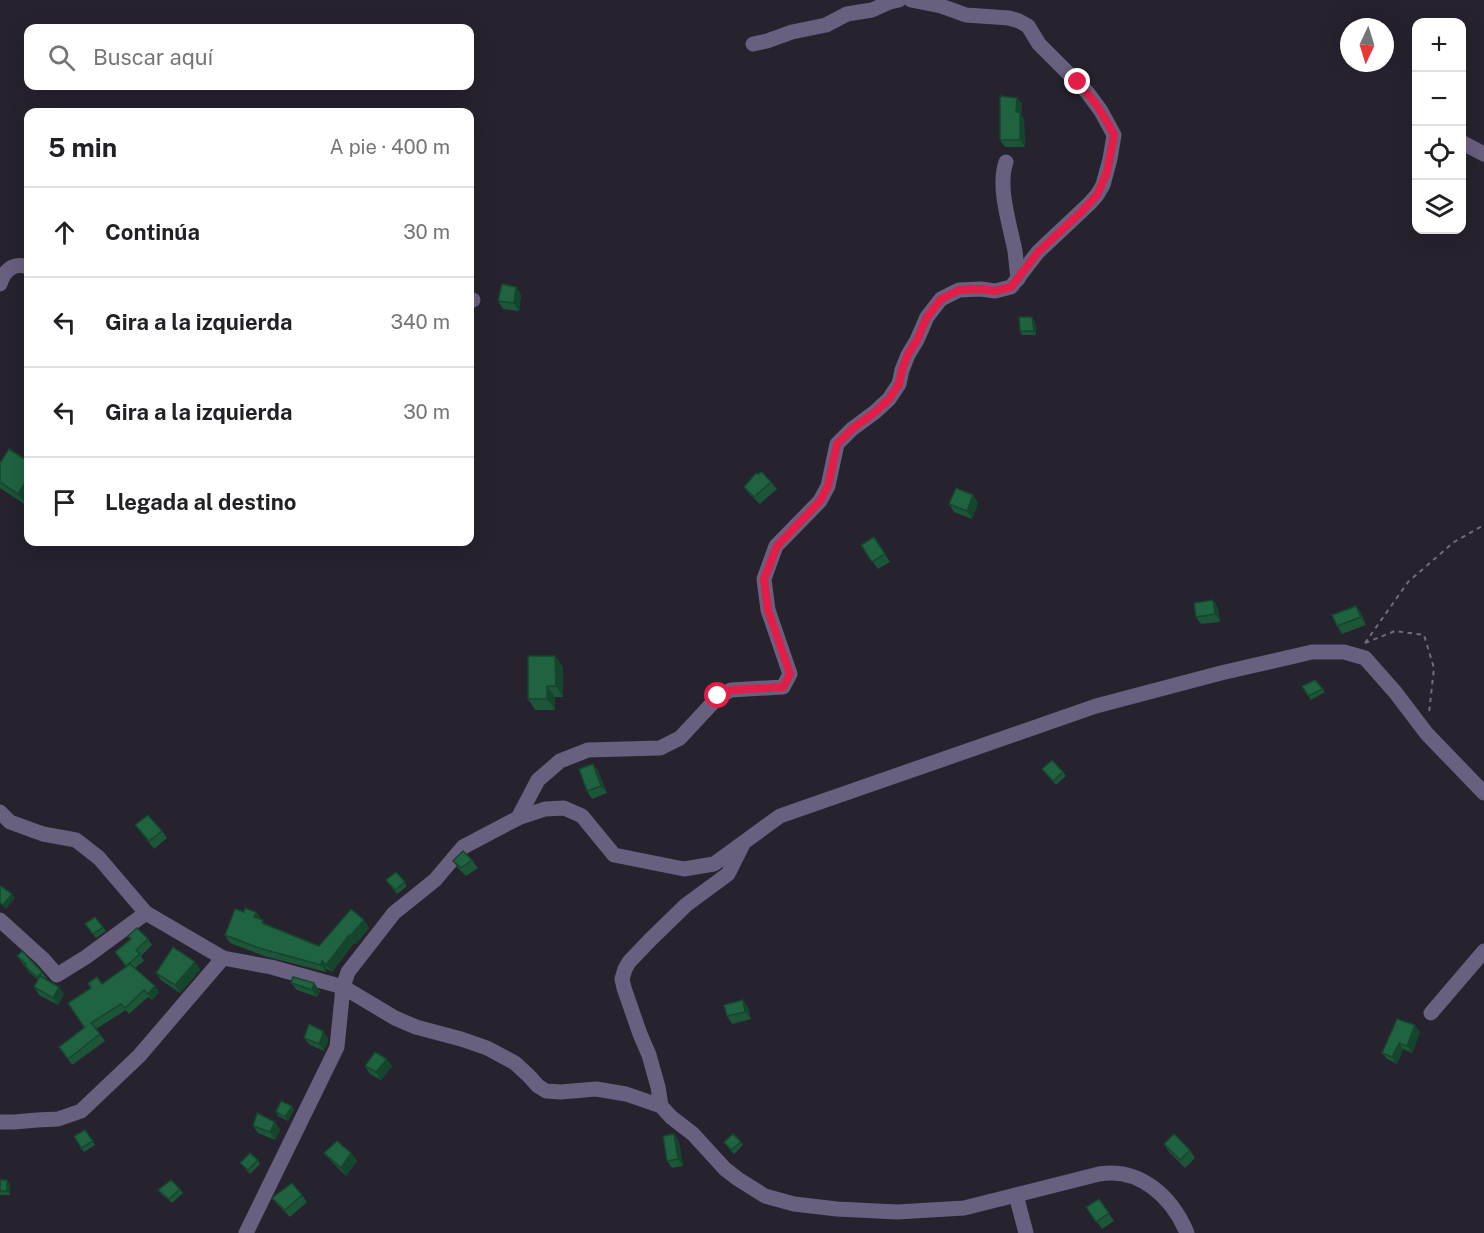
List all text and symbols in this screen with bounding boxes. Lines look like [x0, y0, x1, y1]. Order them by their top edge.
north arrow [1340, 18, 1394, 72]
map controls [1412, 18, 1466, 234]
button: + [1412, 18, 1466, 72]
search box [24, 24, 474, 90]
icon: search [45, 41, 78, 74]
text: Buscar aquí [93, 44, 213, 70]
route end [1064, 68, 1090, 94]
button: − [1412, 72, 1466, 126]
button: locate [1412, 126, 1466, 180]
text: 5 min [48, 132, 117, 163]
text: A pie · 400 m [330, 135, 450, 159]
button: layers [1412, 180, 1466, 234]
icon: ahead [48, 216, 81, 249]
text: Continúa [105, 219, 200, 245]
text: 30 m [403, 220, 450, 244]
icon: left [48, 306, 81, 339]
text: Gira a la izquierda [105, 309, 292, 335]
text: 340 m [390, 310, 450, 334]
icon: left [48, 396, 81, 429]
text: Gira a la izquierda [105, 399, 292, 425]
text: 30 m [403, 400, 450, 424]
icon: arrive [48, 486, 81, 519]
text: Llegada al destino [105, 489, 296, 515]
route start [704, 682, 730, 708]

